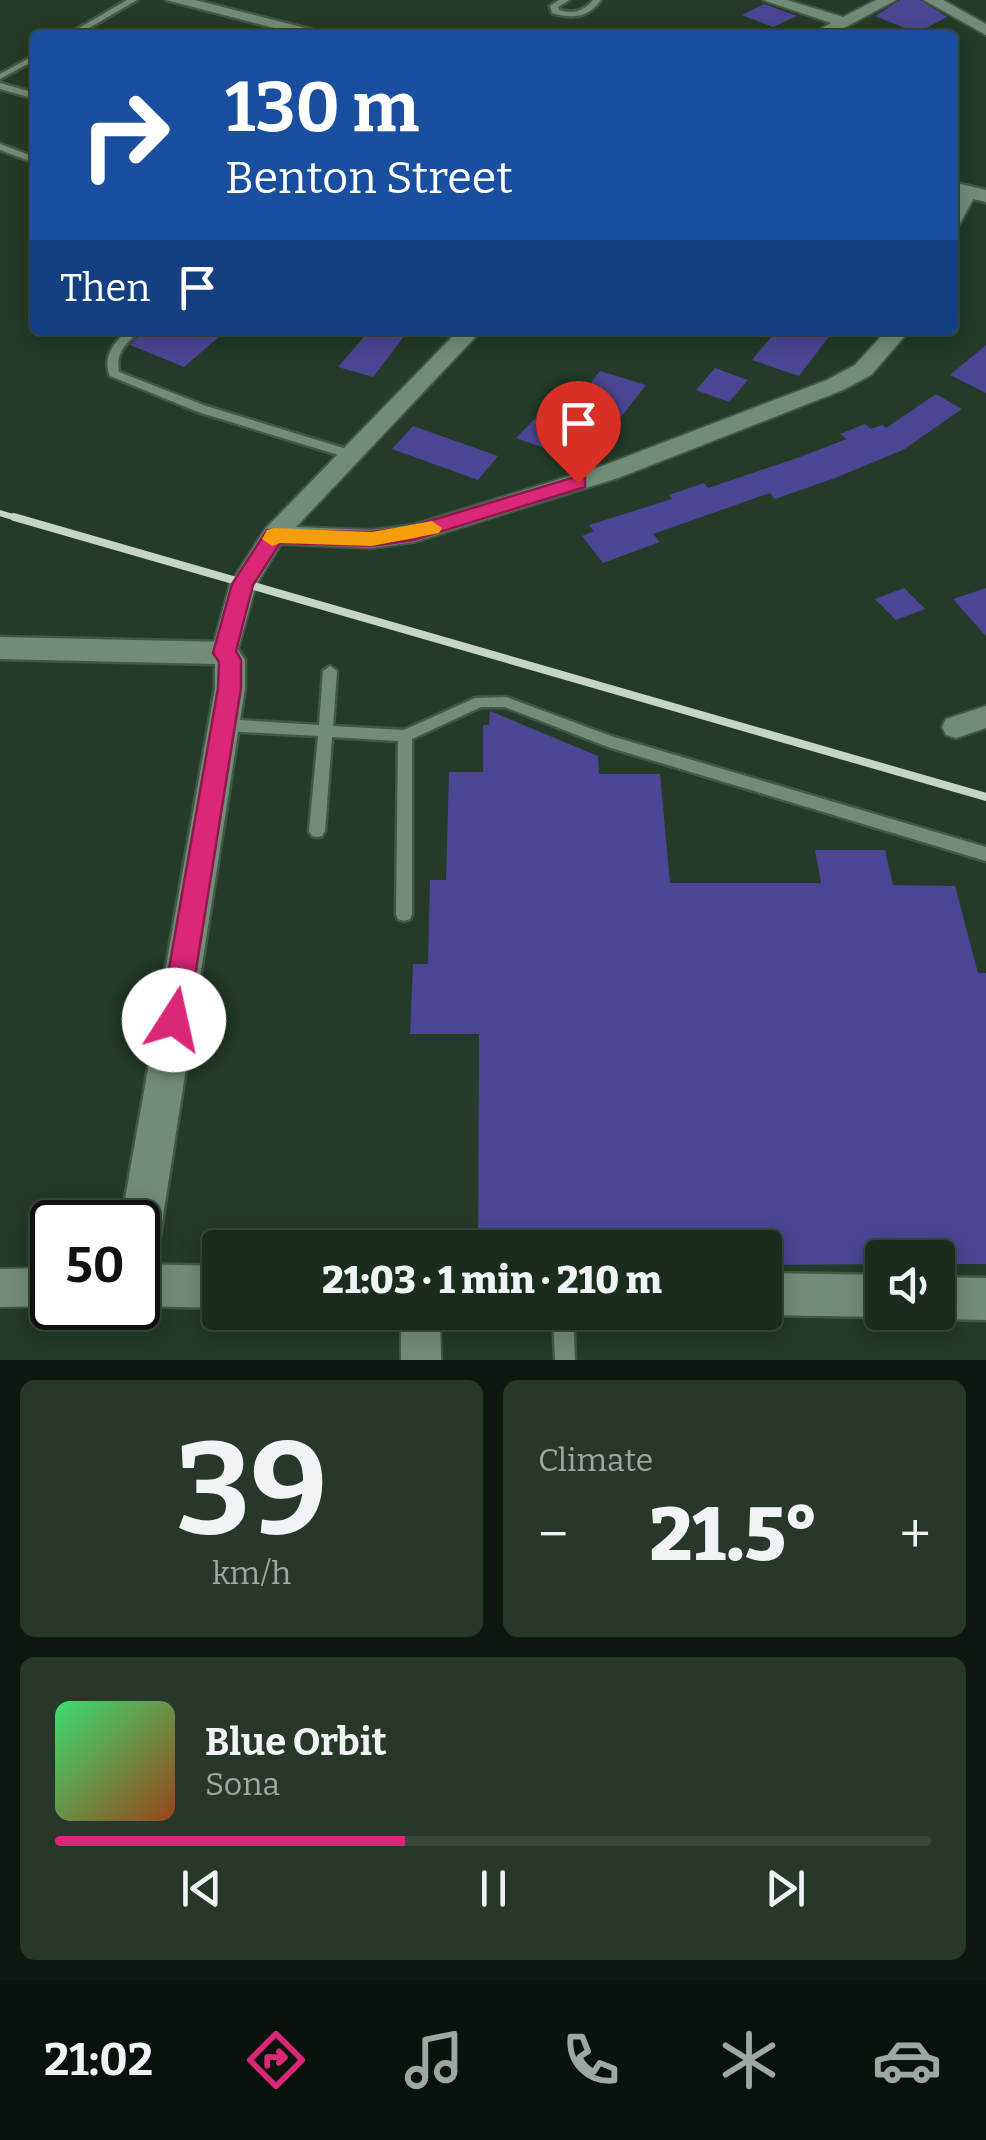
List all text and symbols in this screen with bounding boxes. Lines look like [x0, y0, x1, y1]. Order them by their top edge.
text: 130 m [225, 66, 419, 150]
icon: right [60, 70, 190, 200]
text: Benton Street [225, 151, 513, 205]
icon: arrive [170, 260, 225, 315]
text: Then [60, 265, 150, 311]
pin [536, 381, 621, 484]
icon: arrive [551, 396, 606, 451]
position arrow [122, 968, 226, 1072]
speed limit sign: 50 [30, 1200, 160, 1330]
map controls [865, 1240, 955, 1330]
button: sound [865, 1240, 955, 1330]
text: 21:03 · 1 min · 210 m [322, 1257, 662, 1303]
text: 39 [176, 1411, 327, 1567]
text: Climate [538, 1441, 653, 1479]
text: 21.5° [649, 1490, 818, 1580]
text: − [538, 1502, 568, 1568]
text: + [900, 1502, 931, 1568]
text: km/h [212, 1554, 291, 1592]
text: Blue Orbit [205, 1719, 387, 1765]
text: Sona [205, 1765, 280, 1803]
icon: previous [174, 1861, 229, 1916]
icon: pause [466, 1861, 521, 1916]
icon: next [758, 1861, 813, 1916]
icon: directions [241, 2025, 311, 2095]
icon: music [399, 2025, 469, 2095]
icon: phone [556, 2025, 626, 2095]
icon: climate [714, 2025, 784, 2095]
icon: car [872, 2025, 942, 2095]
text: 21:02 [44, 2033, 153, 2087]

